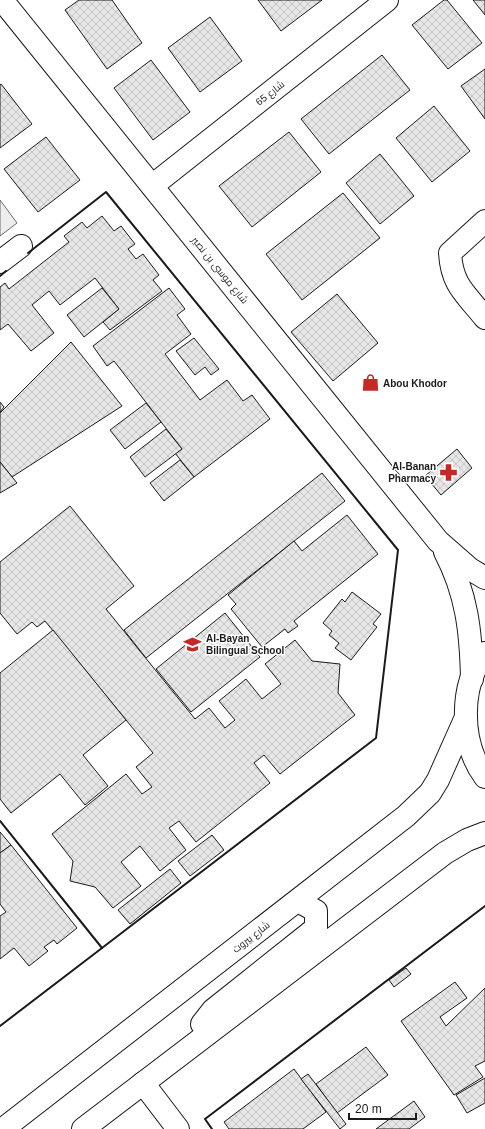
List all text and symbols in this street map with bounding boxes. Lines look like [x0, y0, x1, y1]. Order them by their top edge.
street label: شارع 65 [254, 78, 287, 108]
street label: شارع موسى بن نصير [188, 234, 250, 306]
shop icon: Abou Khodor [360, 373, 380, 393]
place label: Abou Khodor [383, 378, 447, 389]
place label: Al-Banan Pharmacy [388, 461, 436, 484]
pharmacy icon: Al-Banan Pharmacy [439, 462, 459, 482]
place label: Al-Bayan Bilingual School [206, 633, 285, 656]
school or university icon: Al-Bayan Bilingual School [183, 634, 203, 654]
street label: شارع بيروت [230, 919, 272, 956]
scale bar [349, 1095, 416, 1121]
text: 20 m [355, 1102, 382, 1116]

